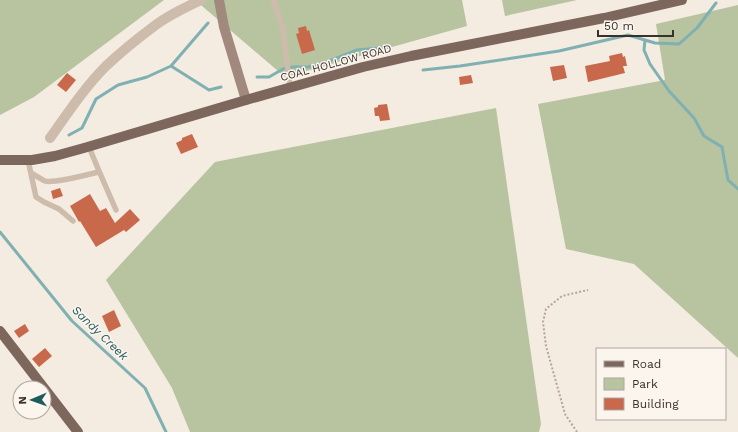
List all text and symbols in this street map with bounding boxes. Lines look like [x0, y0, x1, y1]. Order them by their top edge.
scale bar [598, 12, 673, 38]
text: 50 m [604, 19, 634, 33]
street label: COAL HOLLOW ROAD [279, 42, 393, 84]
water label: Sandy Creek [69, 303, 131, 363]
legend [596, 348, 726, 420]
text: Road [632, 357, 661, 371]
text: Park [632, 377, 658, 391]
north arrow [12, 380, 52, 420]
text: N [16, 396, 29, 405]
text: Building [632, 397, 679, 411]

